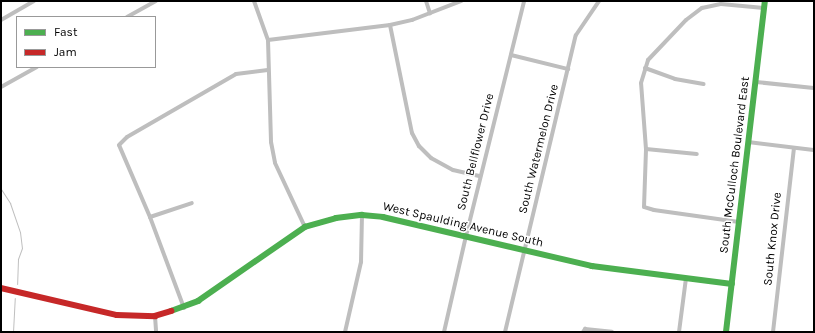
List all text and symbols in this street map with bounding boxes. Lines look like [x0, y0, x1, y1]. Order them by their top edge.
legend [16, 16, 156, 68]
text: Fast [54, 25, 77, 39]
text: Jam [54, 45, 77, 59]
street label: South McCulloch Boulevard East [717, 76, 753, 254]
street label: South Watermelon Drive [516, 83, 562, 215]
street label: South Bellflower Drive [454, 92, 498, 212]
street label: South Knox Drive [761, 192, 785, 286]
street label: West Spaulding Avenue South [381, 199, 545, 251]

